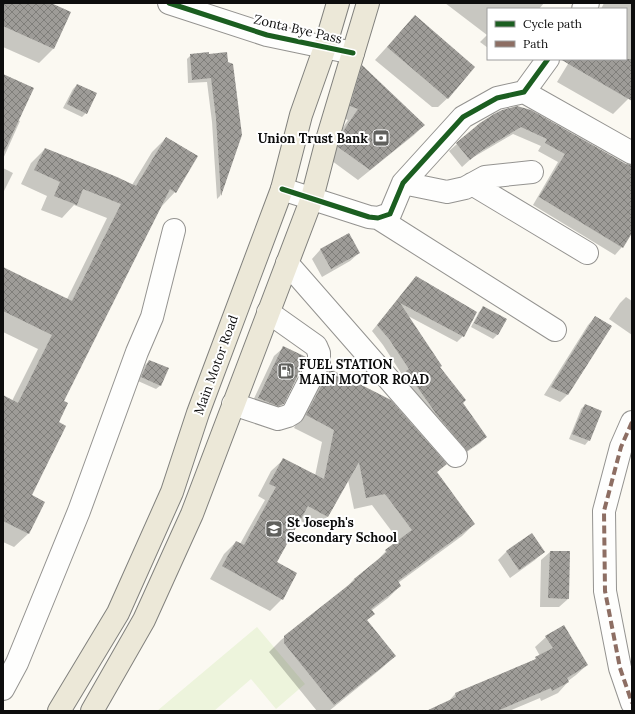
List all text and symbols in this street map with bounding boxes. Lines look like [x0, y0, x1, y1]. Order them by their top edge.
legend [487, 8, 627, 60]
street label: Zonta Bye Pass [252, 11, 344, 47]
text: Cycle path [523, 16, 582, 31]
text: Path [523, 36, 548, 51]
bank icon: Union Trust Bank [371, 128, 391, 148]
place label: Union Trust Bank [258, 130, 368, 147]
street label: Main Motor Road [190, 313, 242, 417]
place label: FUEL STATION MAIN MOTOR ROAD [299, 356, 429, 388]
fuel station icon: FUEL STATION MAIN MOTOR ROAD [276, 361, 296, 381]
place label: St Joseph's Secondary School [287, 514, 397, 546]
school or university icon: St Joseph's Secondary School [264, 519, 284, 539]

